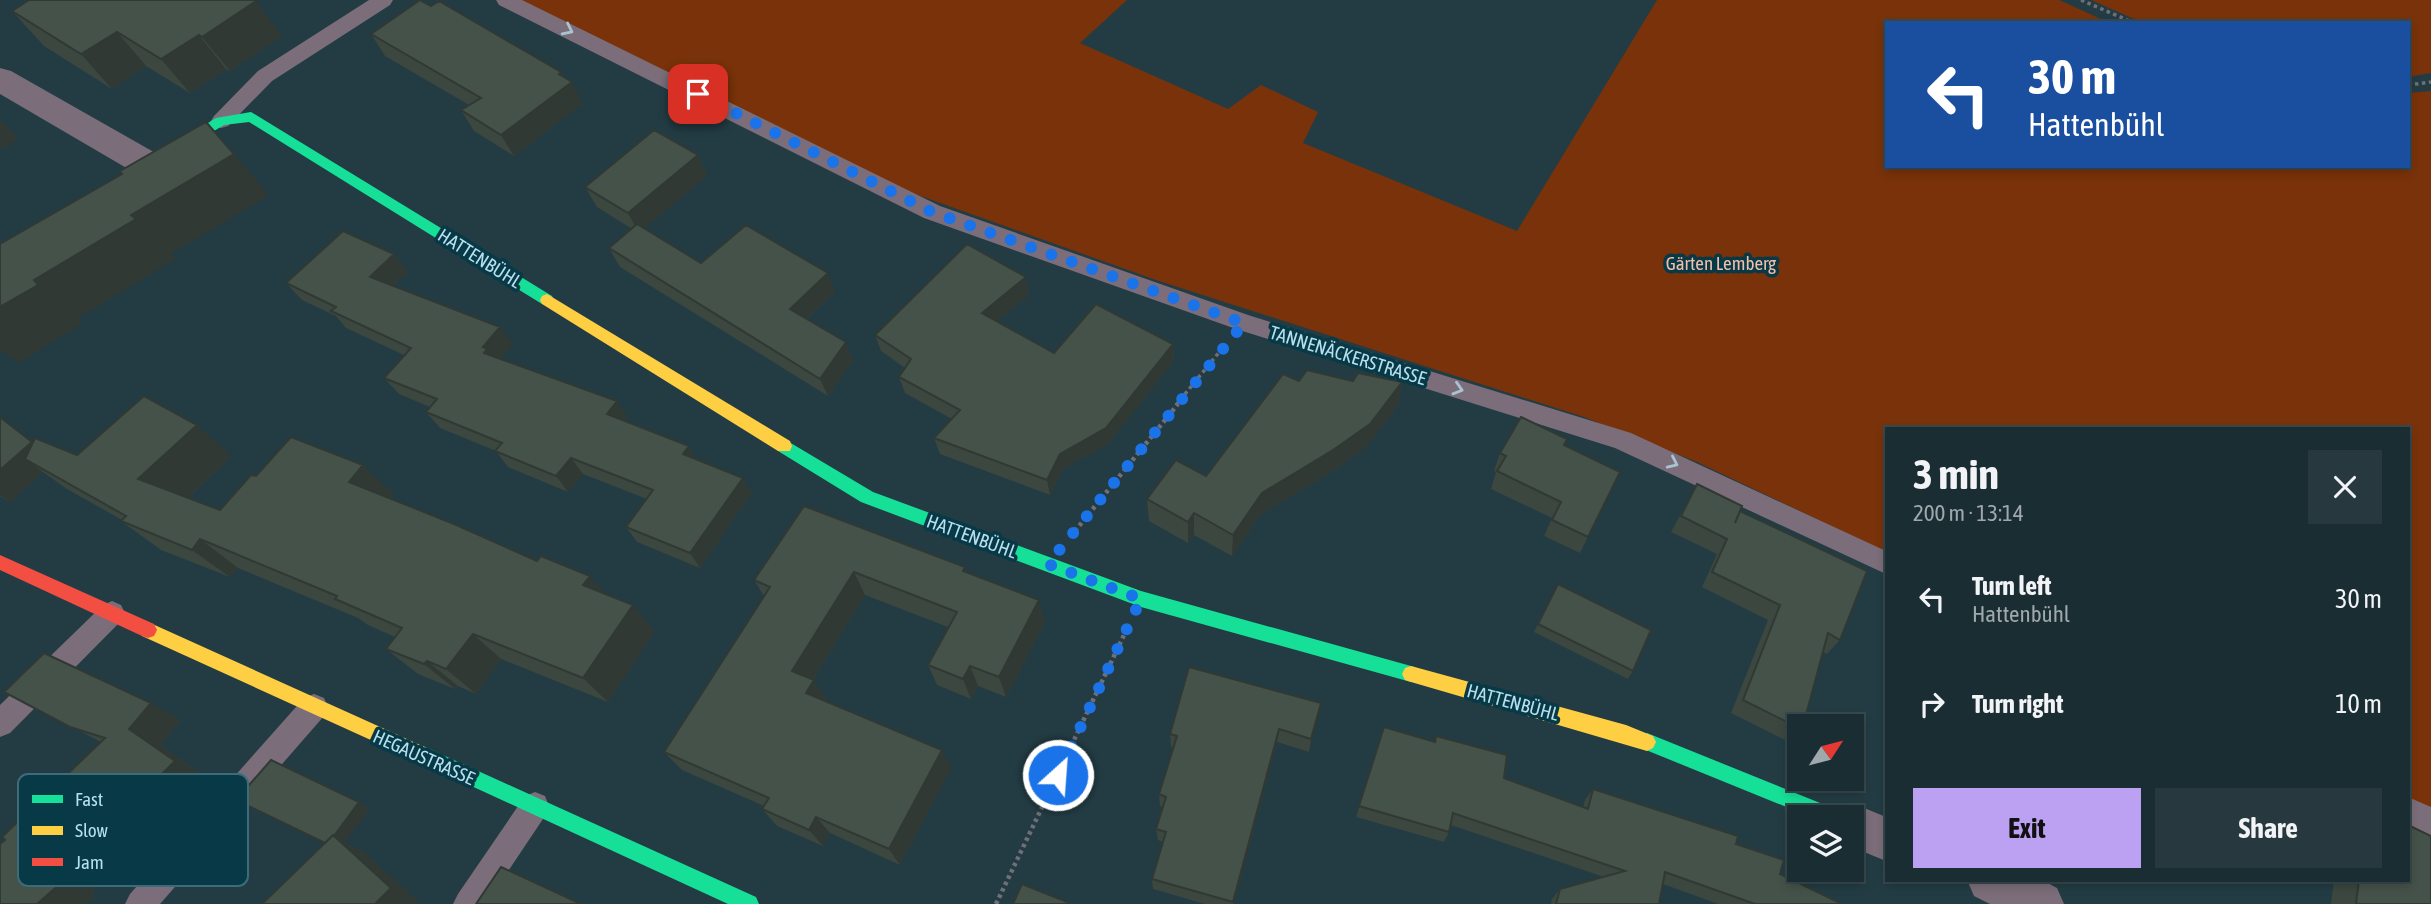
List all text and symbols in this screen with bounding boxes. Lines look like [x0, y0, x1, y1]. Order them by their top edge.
one-way arrow [561, 22, 573, 36]
text: 30 m [2028, 48, 2116, 104]
icon: left [1913, 49, 2004, 140]
pin [668, 64, 728, 124]
icon: arrive [679, 75, 717, 113]
text: Hattenbühl [2028, 106, 2164, 143]
street label: HATTENBÜHL [434, 224, 526, 293]
park label: Gärten Lemberg [1666, 252, 1777, 274]
street label: TANNENÄCKERSTRASSE [1267, 321, 1429, 389]
one-way arrow [1451, 381, 1464, 395]
text: 3 min [1913, 450, 1999, 498]
button: close [2308, 450, 2382, 524]
one-way arrow [1666, 455, 1678, 469]
text: 200 m · 13:14 [1913, 500, 2024, 526]
street label: HATTENBÜHL [924, 510, 1021, 563]
text: Turn left [1972, 571, 2052, 601]
icon: left [1913, 580, 1951, 618]
text: 30 m [2335, 584, 2382, 614]
text: Hattenbühl [1972, 601, 2070, 627]
street label: HATTENBÜHL [1465, 679, 1562, 725]
icon: right [1913, 685, 1951, 723]
text: Turn right [1972, 689, 2063, 719]
text: 10 m [2335, 689, 2382, 719]
north arrow [1787, 714, 1864, 791]
map controls [1787, 714, 1864, 882]
street label: HEGAUSTRASSE [370, 725, 478, 789]
position arrow [1021, 738, 1095, 812]
legend [18, 774, 248, 886]
text: Fast [75, 788, 103, 810]
button: Exit [1913, 788, 2141, 868]
button: Share [2155, 788, 2382, 868]
button: layers [1787, 805, 1864, 882]
text: Slow [75, 819, 109, 841]
text: Jam [75, 851, 104, 873]

